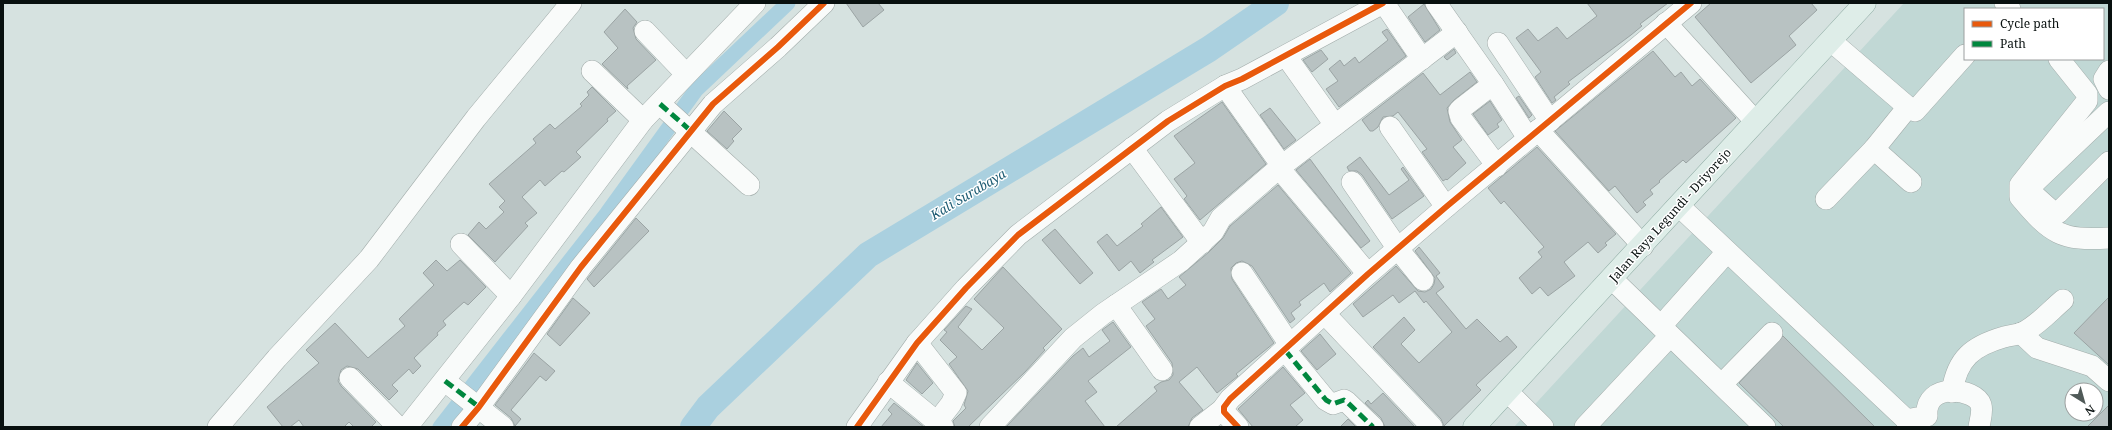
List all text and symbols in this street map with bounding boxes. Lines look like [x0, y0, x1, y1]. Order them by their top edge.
legend [1964, 8, 2104, 60]
text: Cycle path [2000, 15, 2060, 32]
text: Path [2000, 35, 2026, 52]
street label: Jalan Raya Legundi - Driyorejo [1605, 144, 1735, 286]
water label: Kali Surabaya [926, 164, 1010, 224]
north arrow [2064, 382, 2104, 422]
text: N [2082, 402, 2098, 419]

